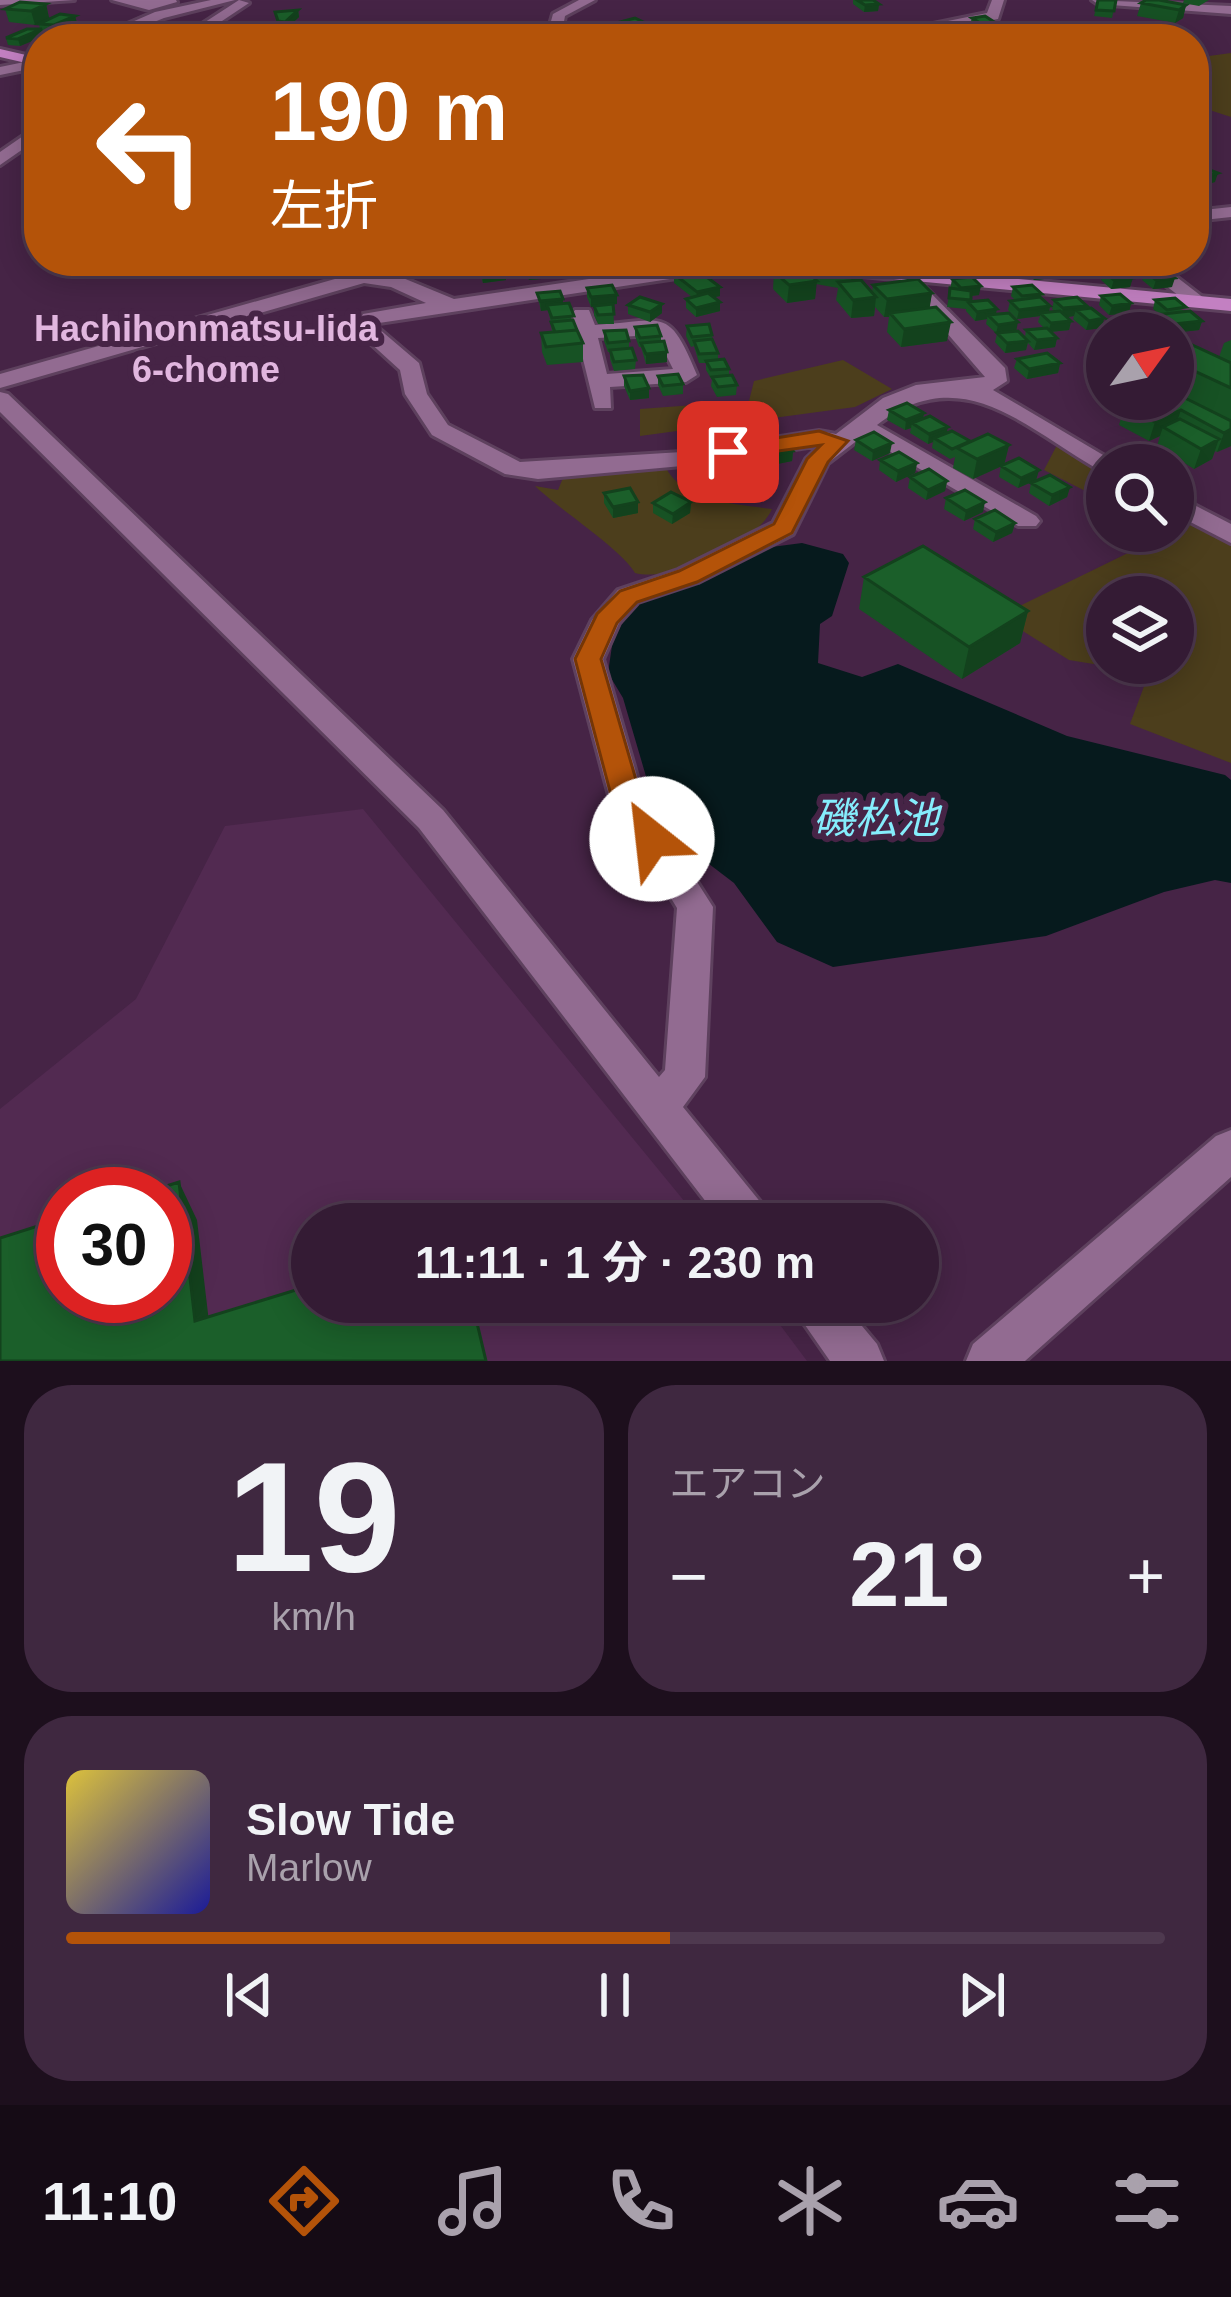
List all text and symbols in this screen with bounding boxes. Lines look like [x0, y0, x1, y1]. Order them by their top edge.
text: 190 m [270, 64, 508, 158]
icon: left [72, 72, 228, 228]
text: 左折 [270, 176, 378, 236]
district label: Hachihonmatsu-Iida 6-chome [34, 308, 379, 390]
north arrow [1086, 312, 1194, 420]
map controls [1086, 312, 1194, 684]
pin [677, 401, 779, 503]
icon: arrive [695, 419, 761, 485]
button: search [1086, 444, 1194, 552]
button: layers [1086, 576, 1194, 684]
position arrow [589, 776, 715, 902]
water label: 磯松池 [813, 795, 943, 842]
speed limit sign: 30 [36, 1167, 192, 1323]
text: 11:11 · 1 分 · 230 m [415, 1237, 815, 1288]
text: 19 [227, 1430, 401, 1604]
text: エアコン [670, 1462, 826, 1505]
text: 21° [849, 1525, 985, 1625]
text: − [670, 1539, 708, 1613]
text: + [1126, 1539, 1165, 1613]
text: km/h [271, 1595, 356, 1638]
text: Slow Tide [246, 1794, 455, 1845]
text: Marlow [246, 1846, 372, 1889]
icon: previous [216, 1962, 282, 2028]
icon: pause [582, 1962, 648, 2028]
icon: next [949, 1962, 1015, 2028]
icon: directions [262, 2159, 346, 2243]
icon: music [431, 2159, 515, 2243]
icon: phone [599, 2159, 683, 2243]
icon: climate [768, 2159, 852, 2243]
icon: car [936, 2159, 1020, 2243]
icon: filters [1105, 2159, 1189, 2243]
text: 11:10 [42, 2171, 177, 2231]

